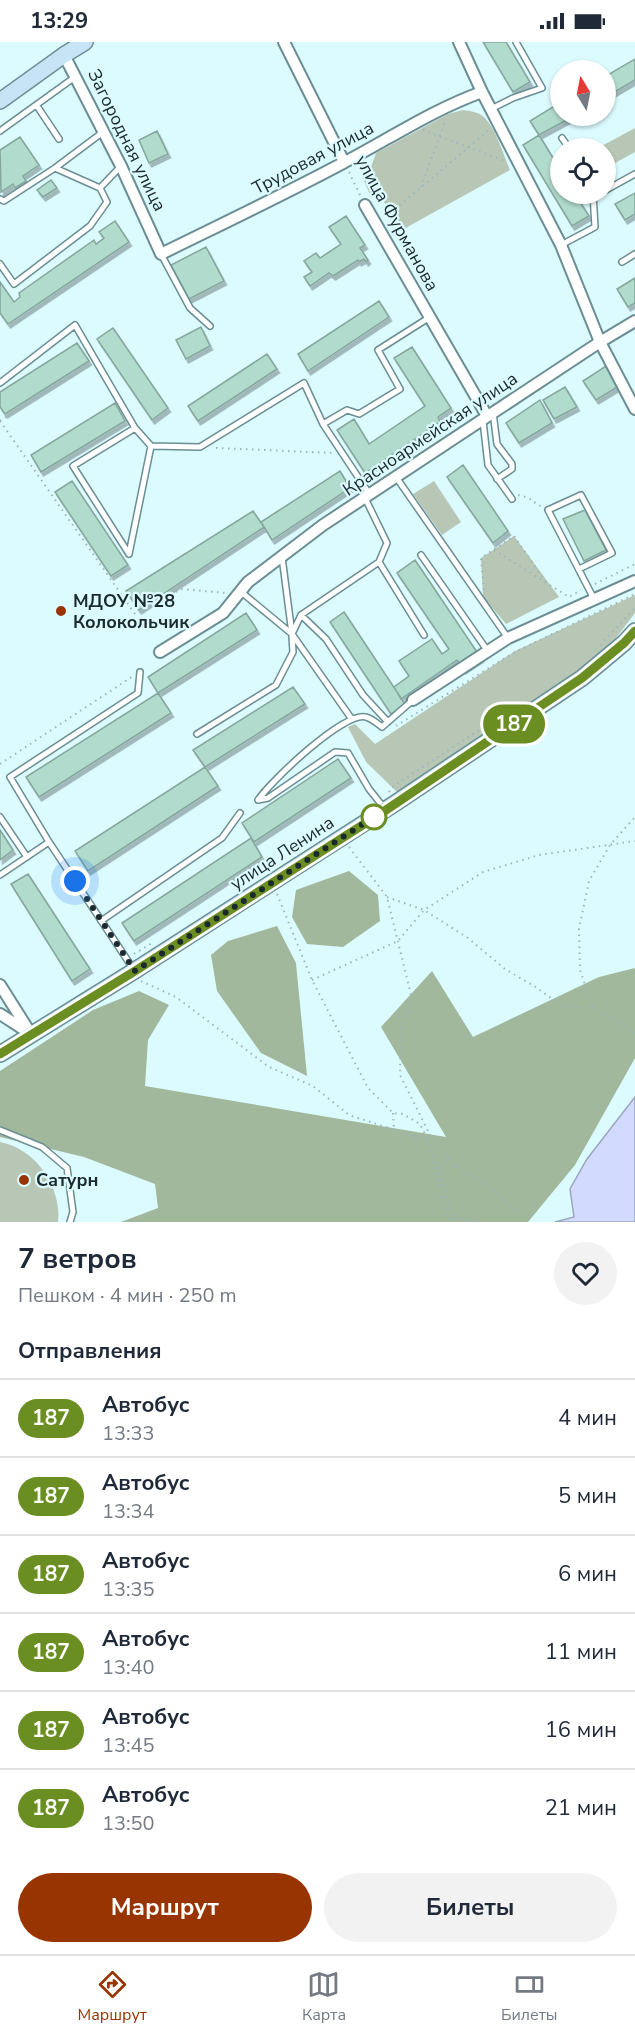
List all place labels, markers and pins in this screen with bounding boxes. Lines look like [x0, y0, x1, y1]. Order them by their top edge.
place label: МДОУ №28 Колокольчик [73, 589, 190, 634]
marker: МДОУ №28 Колокольчик [54, 604, 68, 618]
unlabelled marker [361, 804, 387, 830]
place label: Сатурн [36, 1168, 98, 1192]
marker: Сатурн [17, 1173, 31, 1187]

